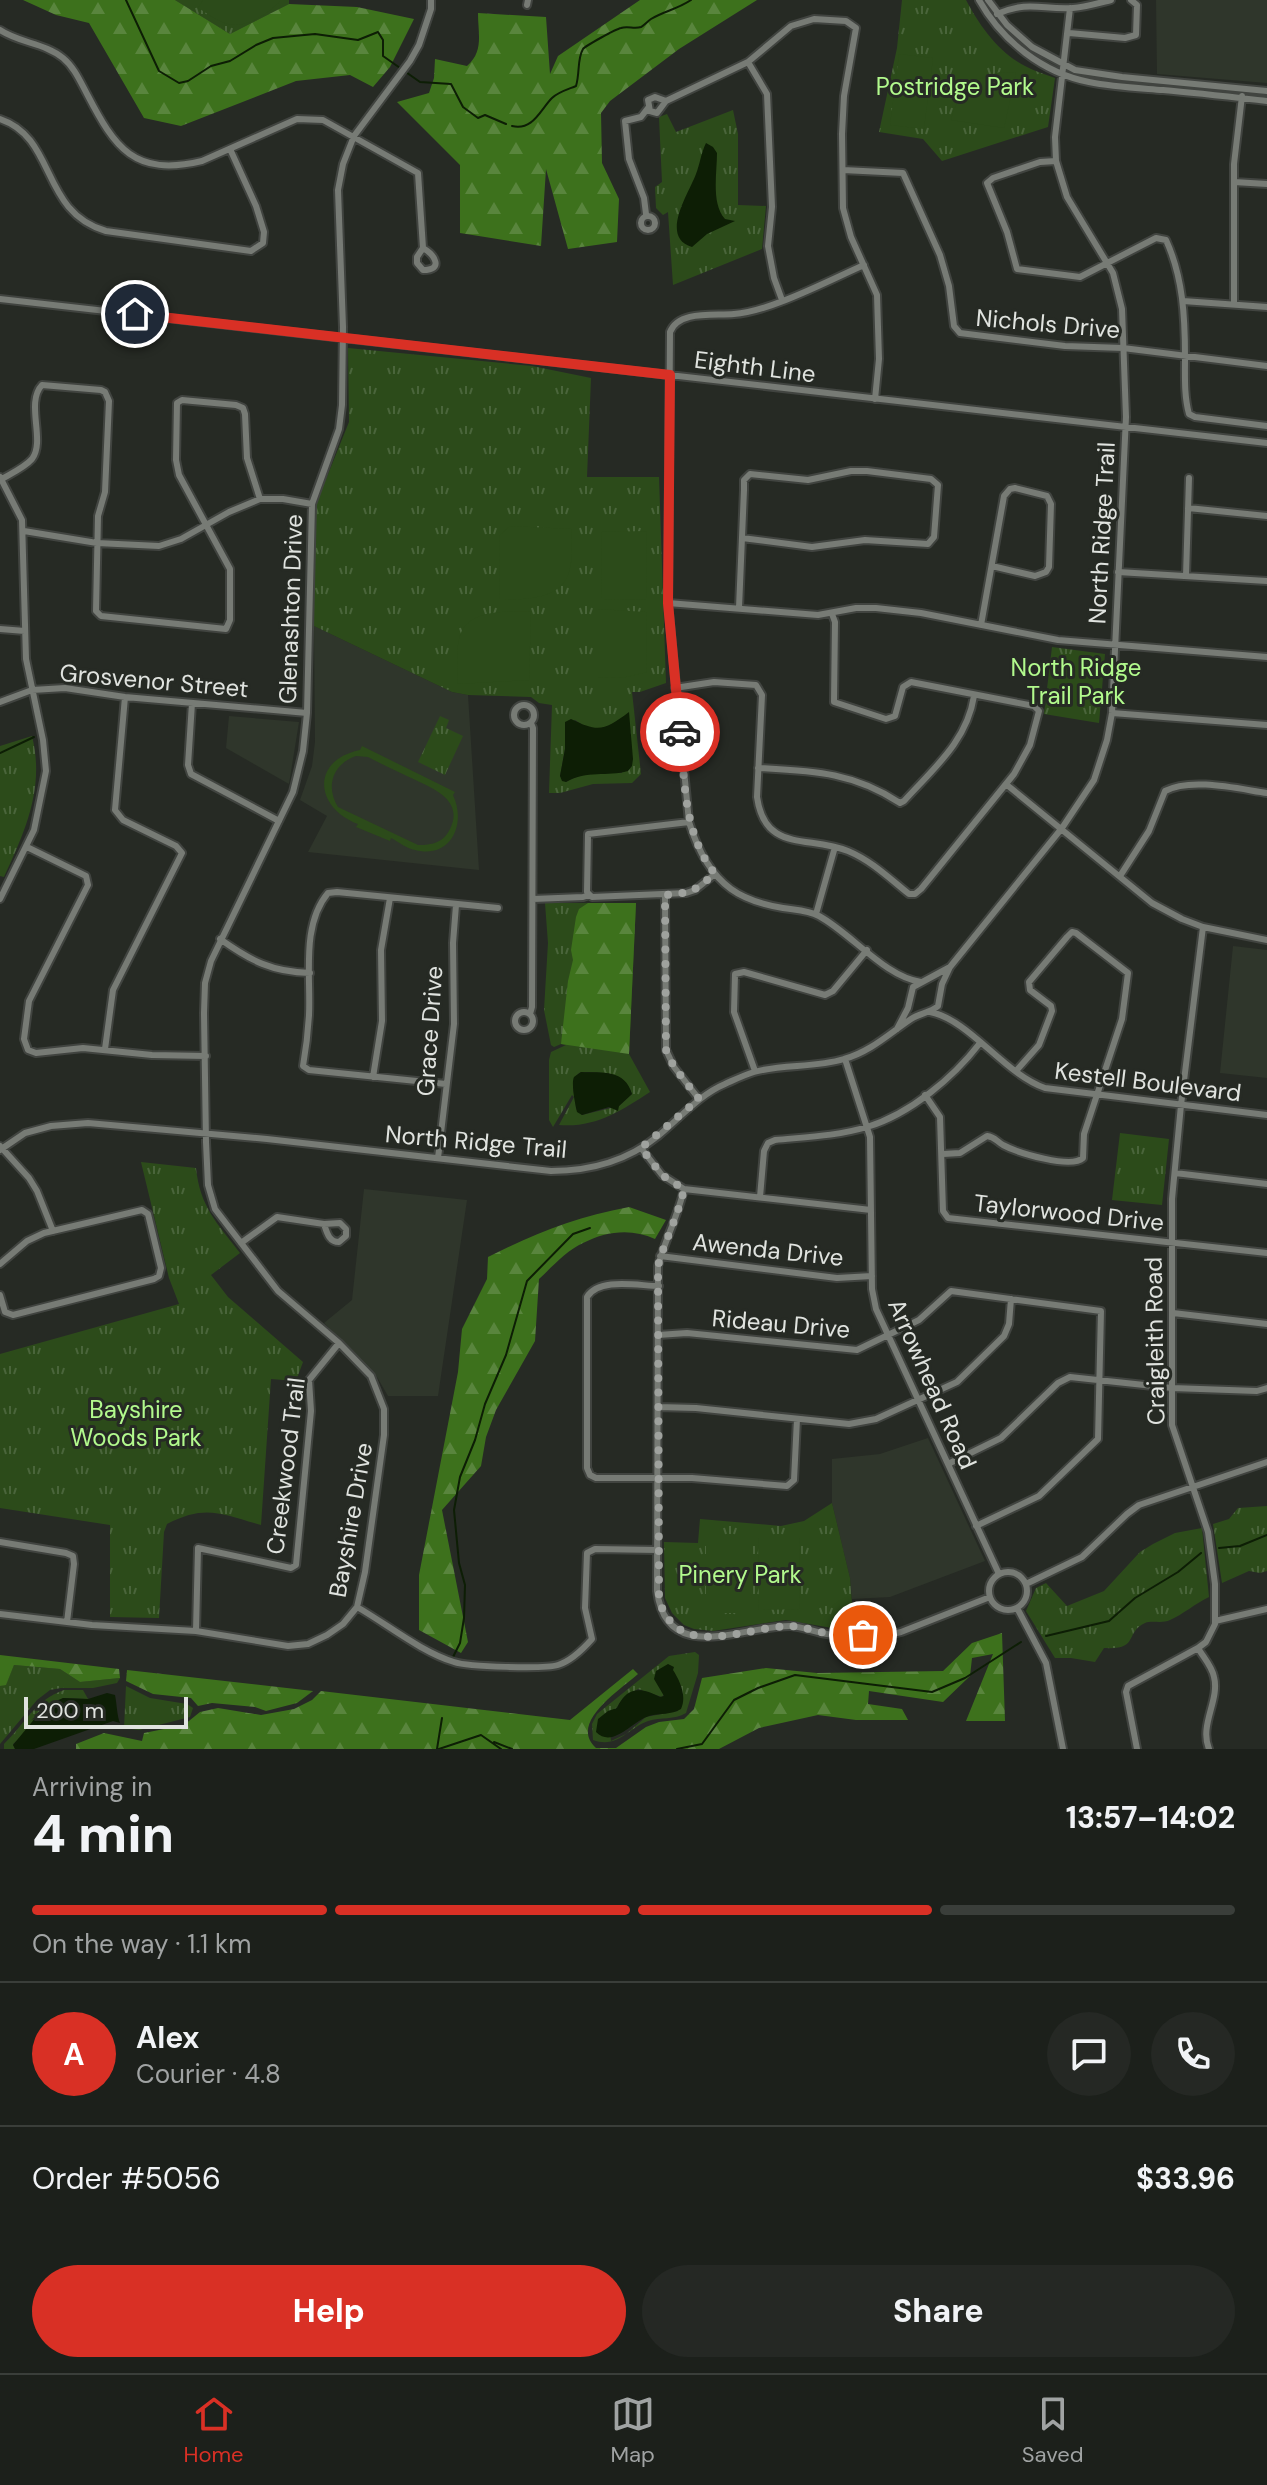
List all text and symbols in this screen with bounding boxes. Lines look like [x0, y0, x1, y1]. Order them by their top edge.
park label: Postridge Park [876, 71, 1034, 102]
pin [101, 280, 169, 348]
icon: home [113, 292, 157, 336]
street label: Nichols Drive [975, 302, 1121, 345]
street label: Eighth Line [693, 344, 817, 389]
street label: North Ridge Trail [1081, 441, 1122, 625]
street label: Glenashton Drive [272, 513, 309, 705]
park label: North Ridge Trail Park [1011, 652, 1141, 711]
street label: Grosvenor Street [58, 657, 250, 704]
courier [640, 692, 720, 772]
icon: car [658, 710, 702, 754]
street label: Grace Drive [409, 965, 450, 1097]
street label: Kestell Boulevard [1053, 1055, 1243, 1108]
street label: North Ridge Trail [384, 1118, 568, 1165]
street label: Taylorwood Drive [973, 1187, 1166, 1238]
street label: Awenda Drive [691, 1226, 845, 1273]
street label: Craigleith Road [1138, 1256, 1171, 1426]
street label: Arrowhead Road [881, 1294, 984, 1474]
street label: Rideau Drive [711, 1302, 851, 1345]
street label: Creekwood Trail [259, 1376, 312, 1556]
park label: Bayshire Woods Park [70, 1394, 202, 1453]
street label: Bayshire Drive [322, 1440, 379, 1600]
park label: Pinery Park [678, 1559, 802, 1590]
pin [829, 1601, 897, 1669]
icon: bag [841, 1613, 885, 1657]
scale bar [24, 1693, 188, 1729]
text: 200 m [36, 1696, 104, 1725]
text: Arriving in [32, 1770, 152, 1804]
text: 13:57–14:02 [1066, 1798, 1235, 1837]
text: 4 min [32, 1800, 174, 1868]
text: On the way · 1.1 km [32, 1927, 251, 1961]
button: chat [1047, 2012, 1131, 2096]
button: phone [1151, 2012, 1235, 2096]
text: Alex [136, 2018, 199, 2057]
text: A [63, 2035, 85, 2074]
text: Courier · 4.8 [136, 2057, 281, 2091]
text: Order #5056 [32, 2159, 221, 2198]
text: $33.96 [1136, 2159, 1235, 2198]
button: Help [32, 2265, 626, 2357]
button: Share [642, 2265, 1235, 2357]
tab: Home [183, 2392, 244, 2469]
tab: Map [611, 2392, 655, 2469]
tab: Saved [1022, 2392, 1084, 2469]

